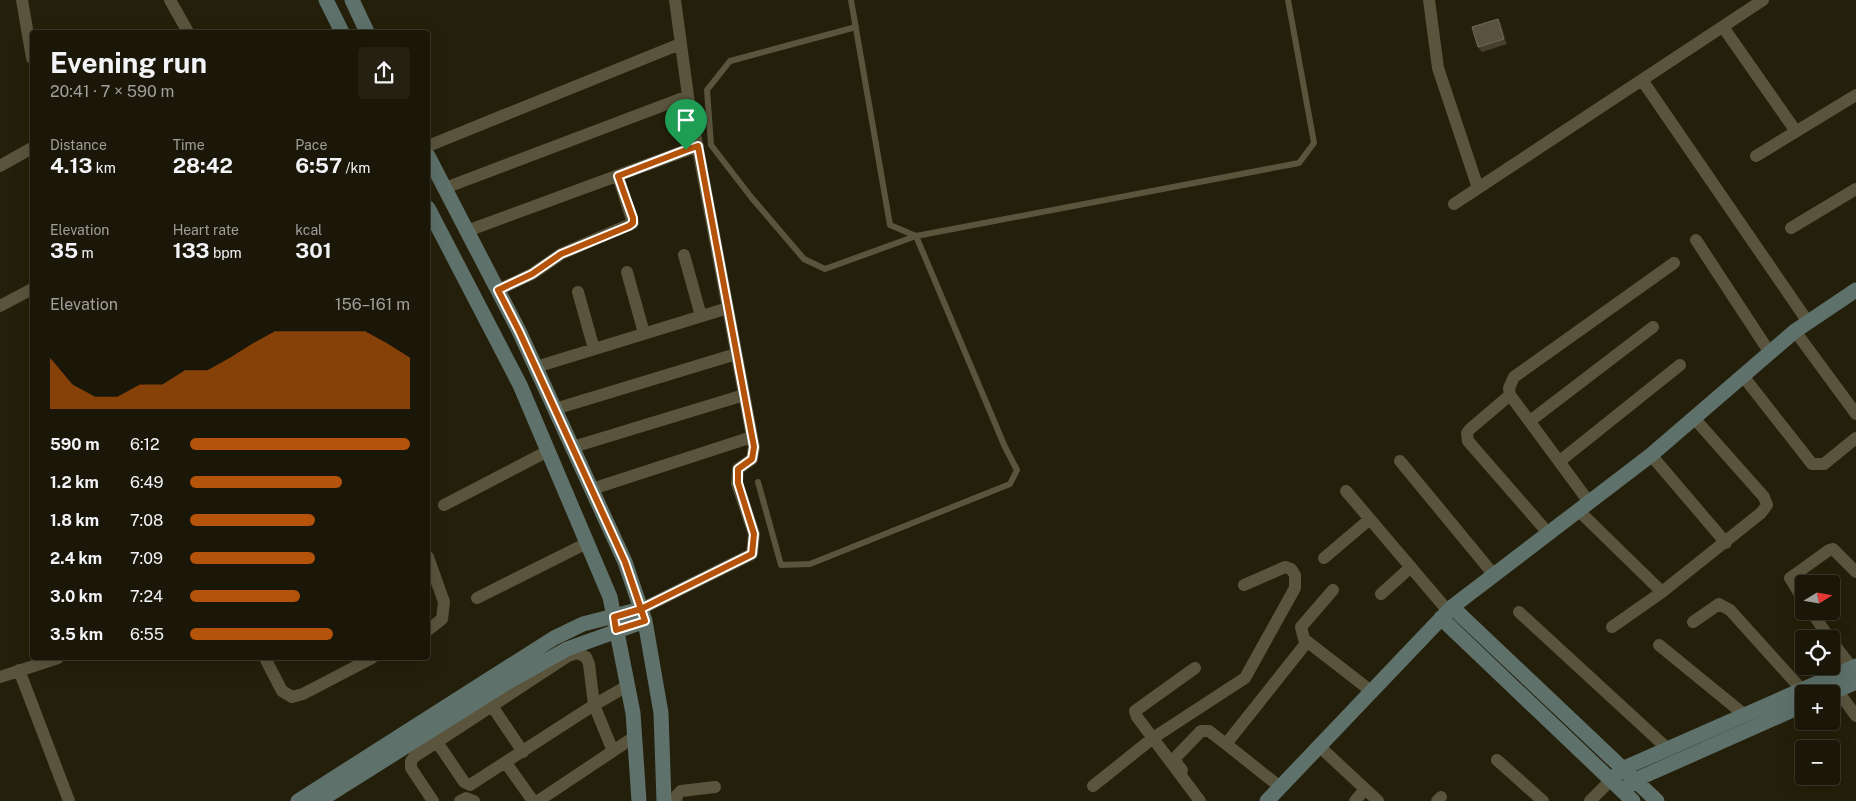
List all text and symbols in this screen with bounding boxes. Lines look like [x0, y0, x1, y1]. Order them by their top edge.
text: Evening run [50, 46, 207, 79]
button: share [358, 47, 410, 99]
text: 20:41 · 7 × 590 m [50, 82, 174, 101]
pin [665, 99, 707, 150]
icon: arrive [672, 106, 700, 134]
text: Distance [50, 137, 107, 153]
text: Time [173, 137, 205, 153]
text: Pace [295, 137, 327, 153]
text: 4.13 [50, 153, 92, 178]
text: 28:42 [173, 153, 233, 178]
text: 6:57 [295, 153, 342, 178]
text: km [92, 160, 116, 176]
text: /km [342, 160, 370, 176]
text: Elevation [50, 222, 109, 238]
text: Heart rate [173, 222, 239, 238]
text: kcal [295, 222, 322, 238]
text: 35 [50, 238, 78, 263]
text: 133 [173, 238, 210, 263]
text: 301 [295, 238, 332, 263]
text: m [78, 245, 94, 261]
text: bpm [210, 245, 242, 261]
text: Elevation [50, 295, 118, 314]
text: 156–161 m [335, 295, 410, 314]
text: 590 m [50, 435, 100, 454]
text: 6:12 [130, 435, 160, 454]
text: 1.2 km [50, 473, 99, 492]
text: 6:49 [130, 473, 164, 492]
text: 1.8 km [50, 511, 99, 530]
text: 7:08 [130, 511, 163, 530]
text: 2.4 km [50, 549, 102, 568]
text: 7:09 [130, 549, 163, 568]
north arrow [1795, 575, 1840, 620]
map controls [1795, 575, 1840, 785]
text: 3.0 km [50, 587, 102, 606]
text: 7:24 [130, 587, 163, 606]
text: 3.5 km [50, 625, 103, 644]
text: 6:55 [130, 625, 164, 644]
button: locate [1795, 630, 1840, 675]
button: + [1795, 685, 1840, 730]
button: − [1795, 740, 1840, 785]

